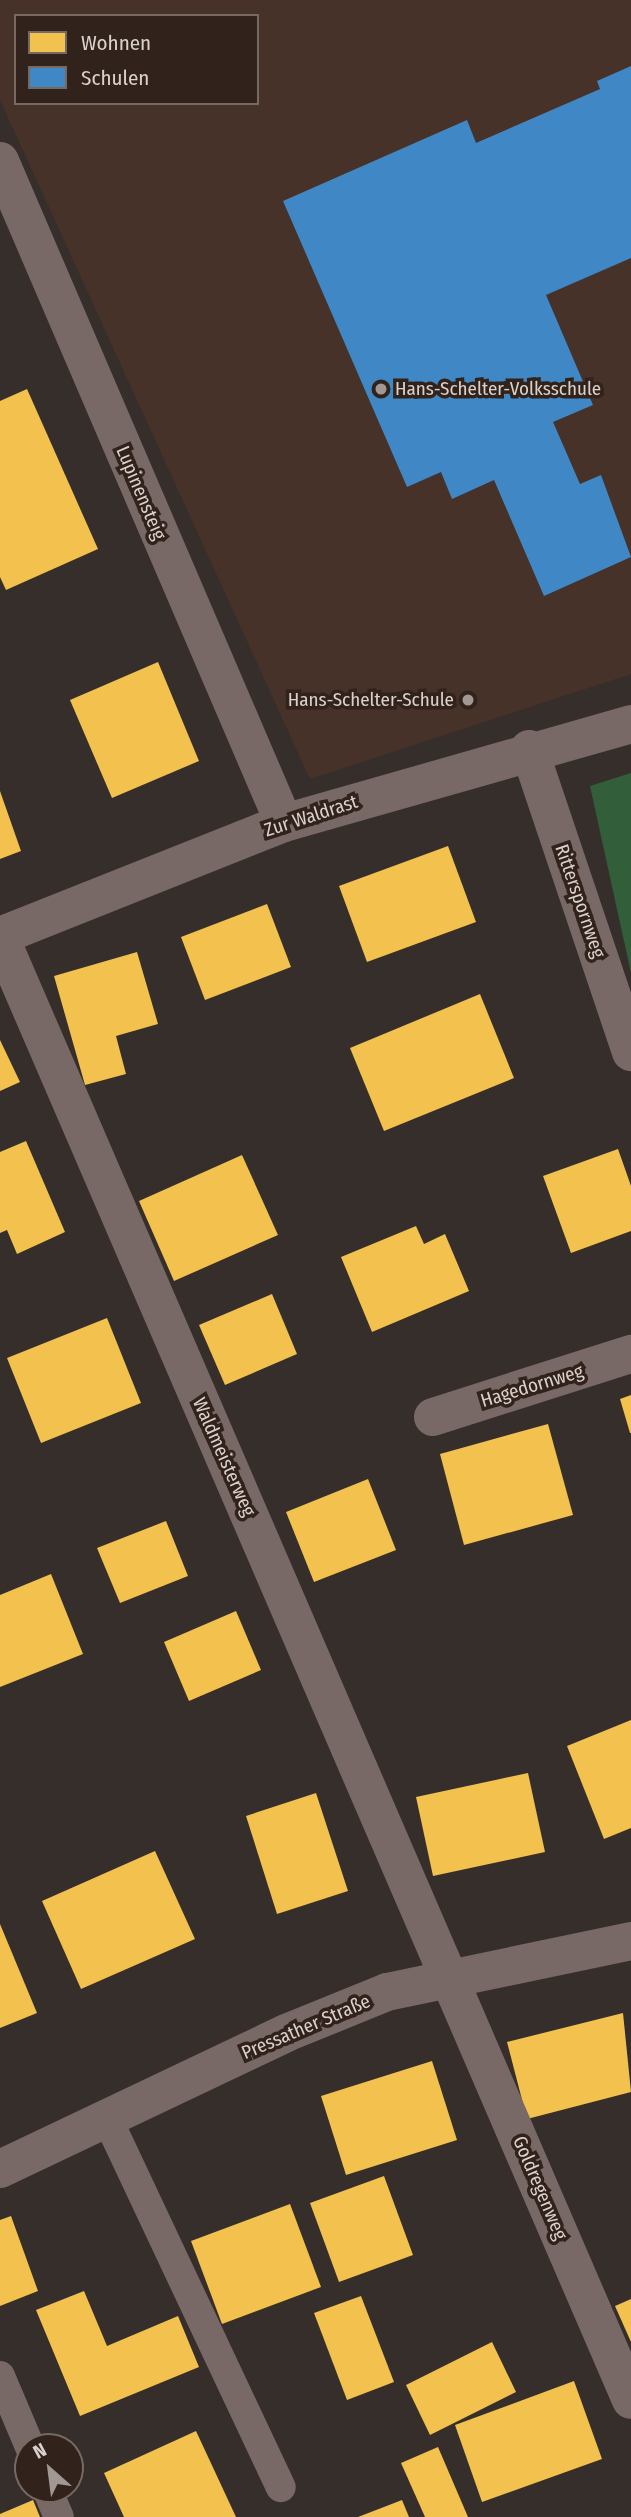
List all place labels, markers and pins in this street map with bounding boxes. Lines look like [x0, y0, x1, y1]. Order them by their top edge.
place label: Hans-Schelter-Volksschule [395, 378, 601, 400]
marker: Hans-Schelter-Volksschule [373, 381, 389, 397]
place label: Hans-Schelter-Schule [288, 689, 454, 711]
marker: Hans-Schelter-Schule [460, 692, 476, 708]

